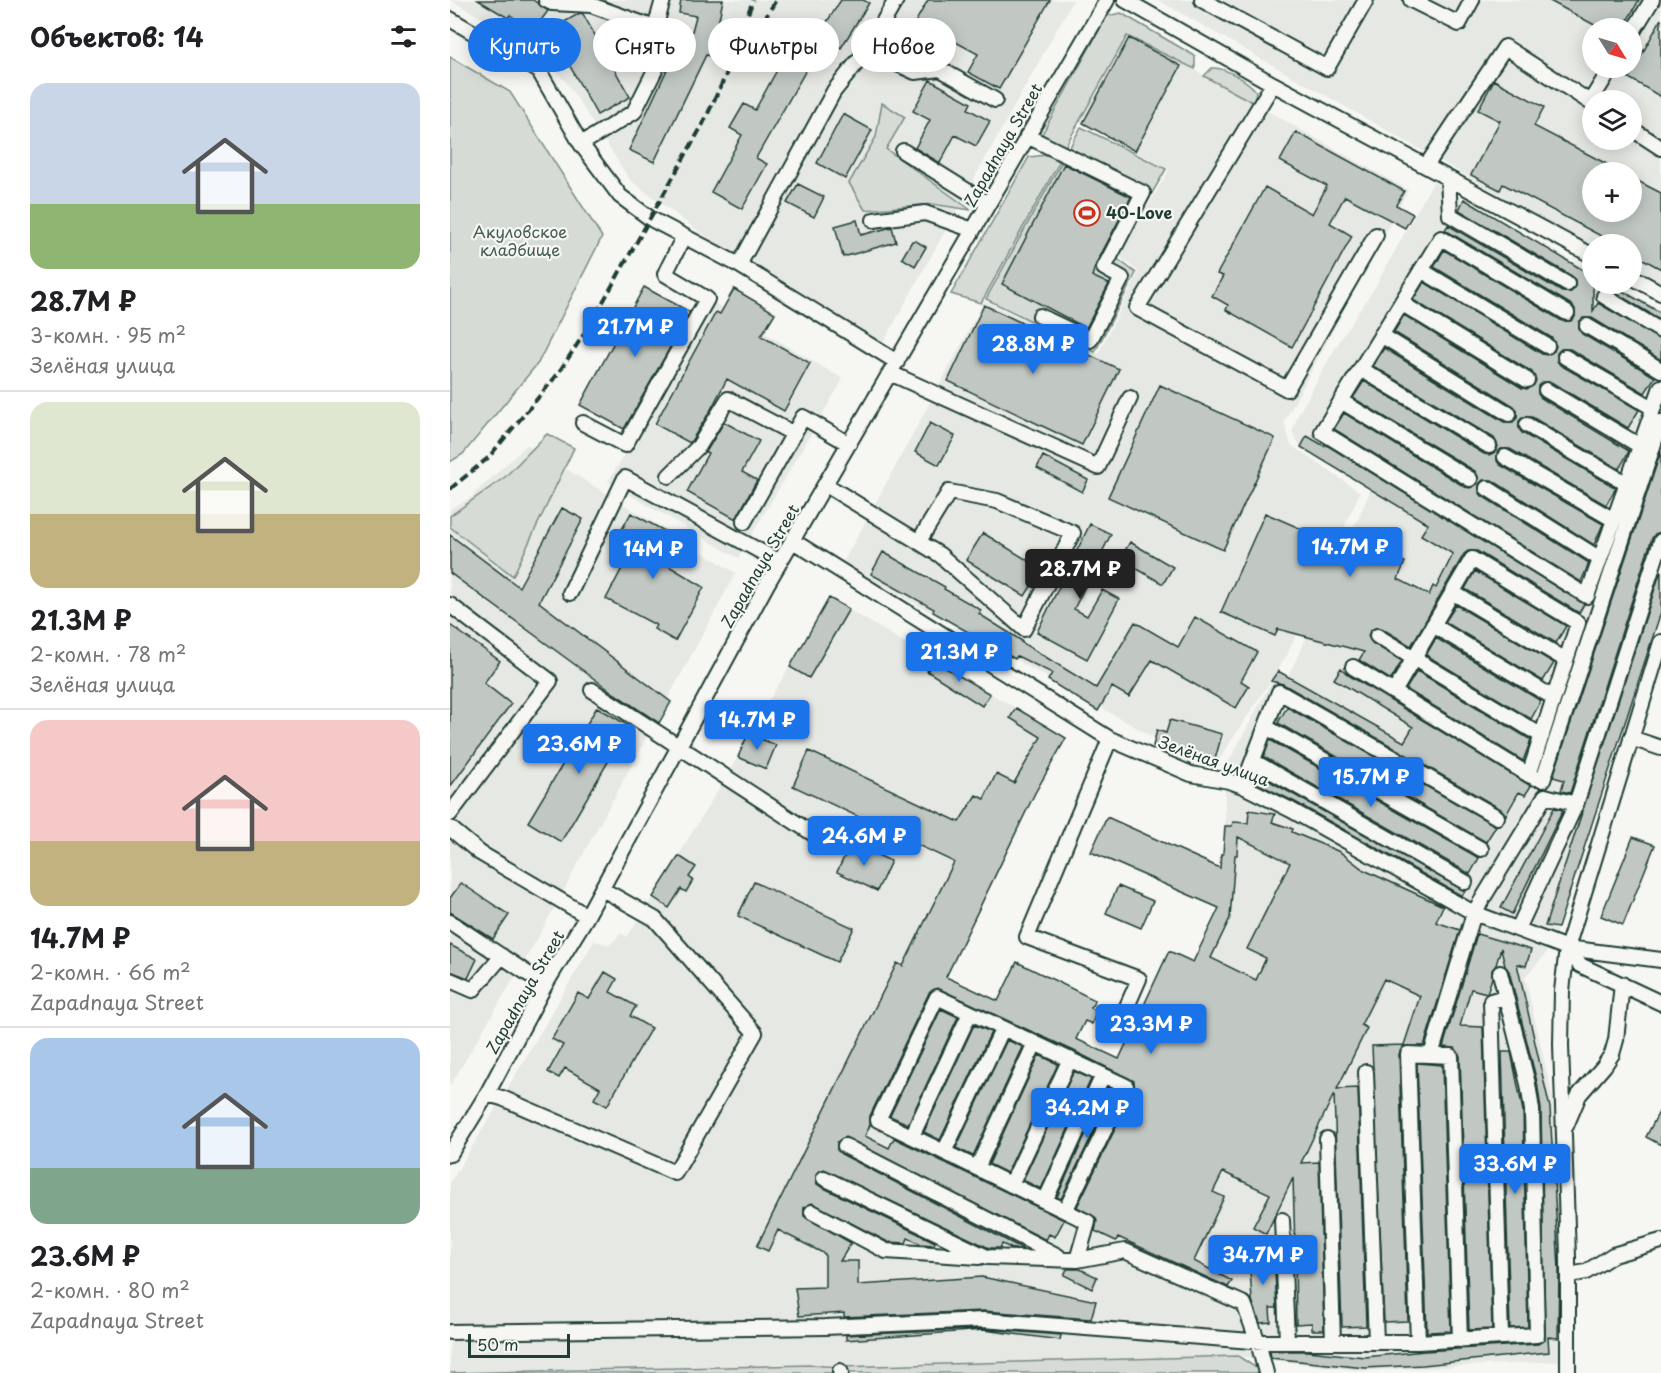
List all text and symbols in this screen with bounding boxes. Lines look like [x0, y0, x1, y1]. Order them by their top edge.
text: Объектов: 14 [30, 17, 204, 56]
chip: Купить [468, 18, 581, 72]
chip: Снять [593, 18, 696, 72]
chip: Фильтры [708, 18, 839, 72]
chip: Новое [851, 18, 956, 72]
north arrow [1582, 18, 1642, 78]
map controls [1582, 18, 1642, 294]
icon: filters [387, 20, 420, 53]
street label: Zapadnaya Street [957, 78, 1048, 211]
button: layers [1582, 90, 1642, 150]
icon: home [171, 122, 279, 230]
button: + [1582, 162, 1642, 222]
sports icon: 40-Love [1072, 198, 1102, 228]
place label: 40-Love [1106, 200, 1172, 224]
park label: Акуловское кладбище [473, 219, 567, 261]
button: − [1582, 234, 1642, 294]
text: 28.7M ₽ [30, 281, 136, 320]
pin: 21.7M ₽ [580, 307, 690, 358]
text: 21.7M ₽ [597, 311, 673, 341]
text: 3-комн. · 95 m² [30, 320, 186, 350]
pin: 28.8M ₽ [978, 324, 1088, 375]
text: 28.8M ₽ [991, 328, 1075, 358]
text: Зелёная улица [30, 350, 175, 380]
icon: home [171, 441, 279, 549]
street label: Zapadnaya Street [714, 499, 805, 632]
pin: 14.7M ₽ [1295, 527, 1405, 578]
pin: 14M ₽ [611, 529, 695, 580]
text: 14.7M ₽ [1311, 531, 1389, 561]
text: 14M ₽ [623, 533, 683, 563]
pin: 28.7M ₽ [1025, 549, 1135, 600]
text: 28.7M ₽ [1039, 553, 1121, 583]
text: 21.3M ₽ [30, 600, 132, 639]
pin: 21.3M ₽ [904, 632, 1014, 683]
text: 21.3M ₽ [920, 636, 998, 666]
text: 2-комн. · 78 m² [30, 639, 186, 669]
text: Зелёная улица [30, 669, 175, 699]
pin: 14.7M ₽ [702, 700, 812, 751]
text: 14.7M ₽ [718, 704, 796, 734]
pin: 23.6M ₽ [524, 724, 634, 775]
text: 23.6M ₽ [537, 728, 621, 758]
street label: Зелёная улица [1156, 729, 1273, 791]
pin: 15.7M ₽ [1316, 757, 1426, 808]
icon: home [171, 759, 279, 867]
text: 15.7M ₽ [1333, 761, 1409, 791]
pin: 24.6M ₽ [809, 816, 919, 867]
text: 24.6M ₽ [822, 820, 906, 850]
text: 14.7M ₽ [30, 918, 130, 957]
street label: Zapadnaya Street [479, 925, 570, 1058]
text: 2-комн. · 66 m² [30, 957, 191, 987]
text: Zapadnaya Street [30, 987, 204, 1017]
pin: 23.3M ₽ [1096, 1004, 1206, 1055]
text: 23.3M ₽ [1109, 1008, 1193, 1038]
icon: home [171, 1077, 279, 1185]
pin: 34.2M ₽ [1032, 1088, 1142, 1139]
text: 34.2M ₽ [1045, 1092, 1129, 1122]
pin: 33.6M ₽ [1460, 1144, 1570, 1195]
text: 33.6M ₽ [1473, 1148, 1557, 1178]
pin: 34.7M ₽ [1208, 1235, 1318, 1286]
text: 23.6M ₽ [30, 1236, 140, 1275]
text: 34.7M ₽ [1222, 1239, 1304, 1269]
text: 2-комн. · 80 m² [30, 1275, 190, 1305]
text: Zapadnaya Street [30, 1305, 204, 1335]
scale bar [468, 1331, 570, 1358]
text: 50 m [477, 1332, 518, 1356]

